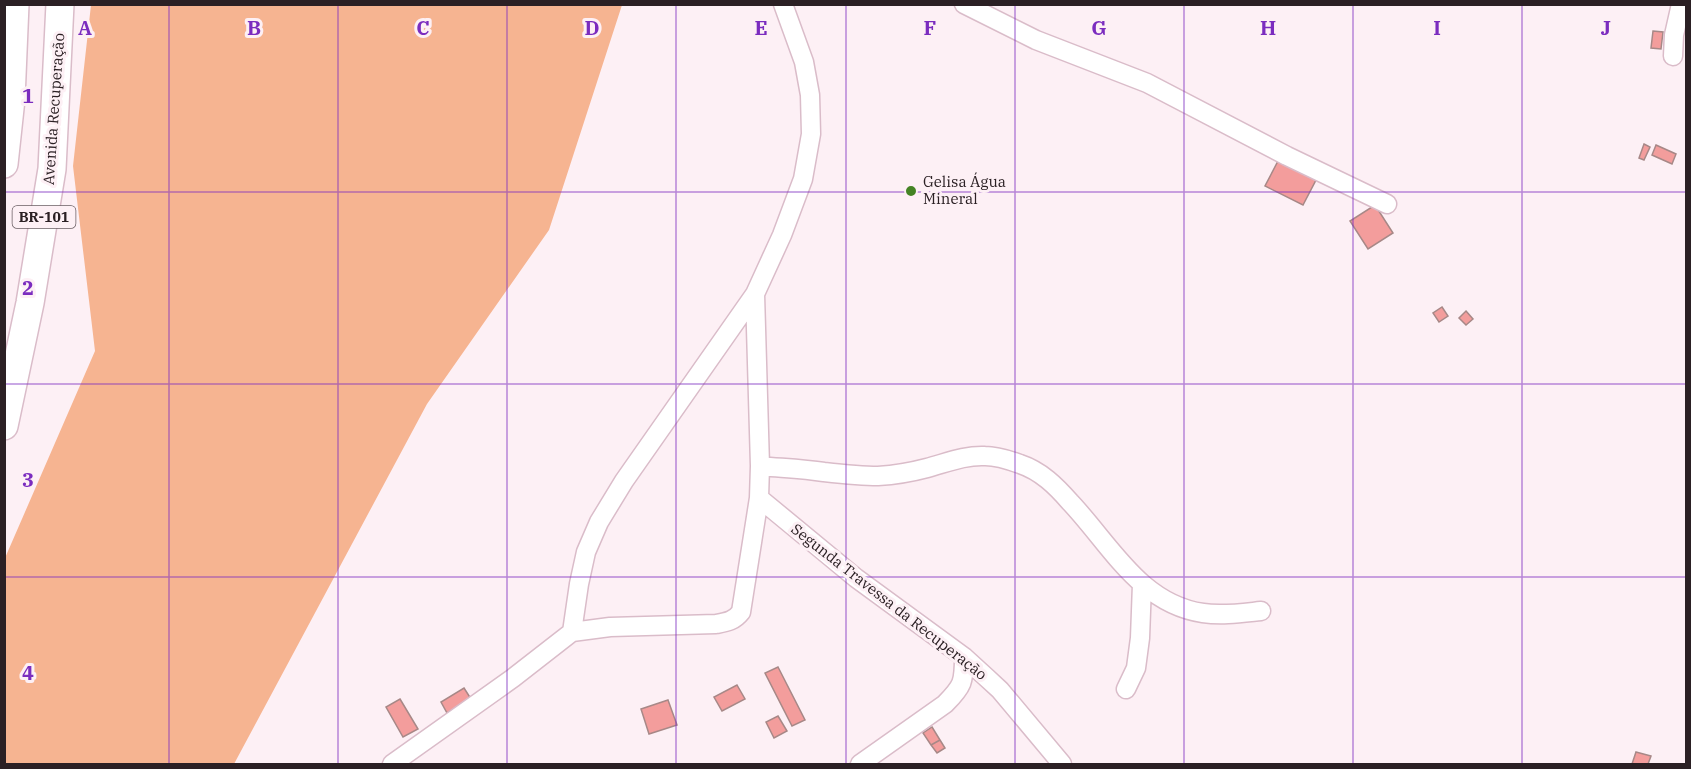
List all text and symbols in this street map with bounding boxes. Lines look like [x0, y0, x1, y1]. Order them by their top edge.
text: A [78, 14, 92, 41]
text: B [247, 14, 261, 41]
text: C [416, 14, 430, 41]
text: D [584, 14, 600, 41]
text: E [754, 14, 768, 41]
text: F [924, 14, 936, 41]
text: G [1091, 14, 1107, 41]
text: H [1260, 14, 1276, 41]
text: I [1433, 14, 1441, 41]
text: J [1601, 14, 1611, 41]
street label: Avenida Recuperação [39, 32, 68, 186]
text: 1 [22, 82, 34, 109]
place label: Gelisa Água Mineral [923, 172, 1006, 208]
marker: Gelisa Água Mineral [904, 184, 918, 198]
road number: BR-101 [12, 206, 76, 228]
text: 2 [22, 274, 34, 301]
text: 3 [22, 466, 34, 493]
street label: Segunda Travessa da Recuperação [788, 519, 991, 684]
text: 4 [22, 659, 34, 686]

